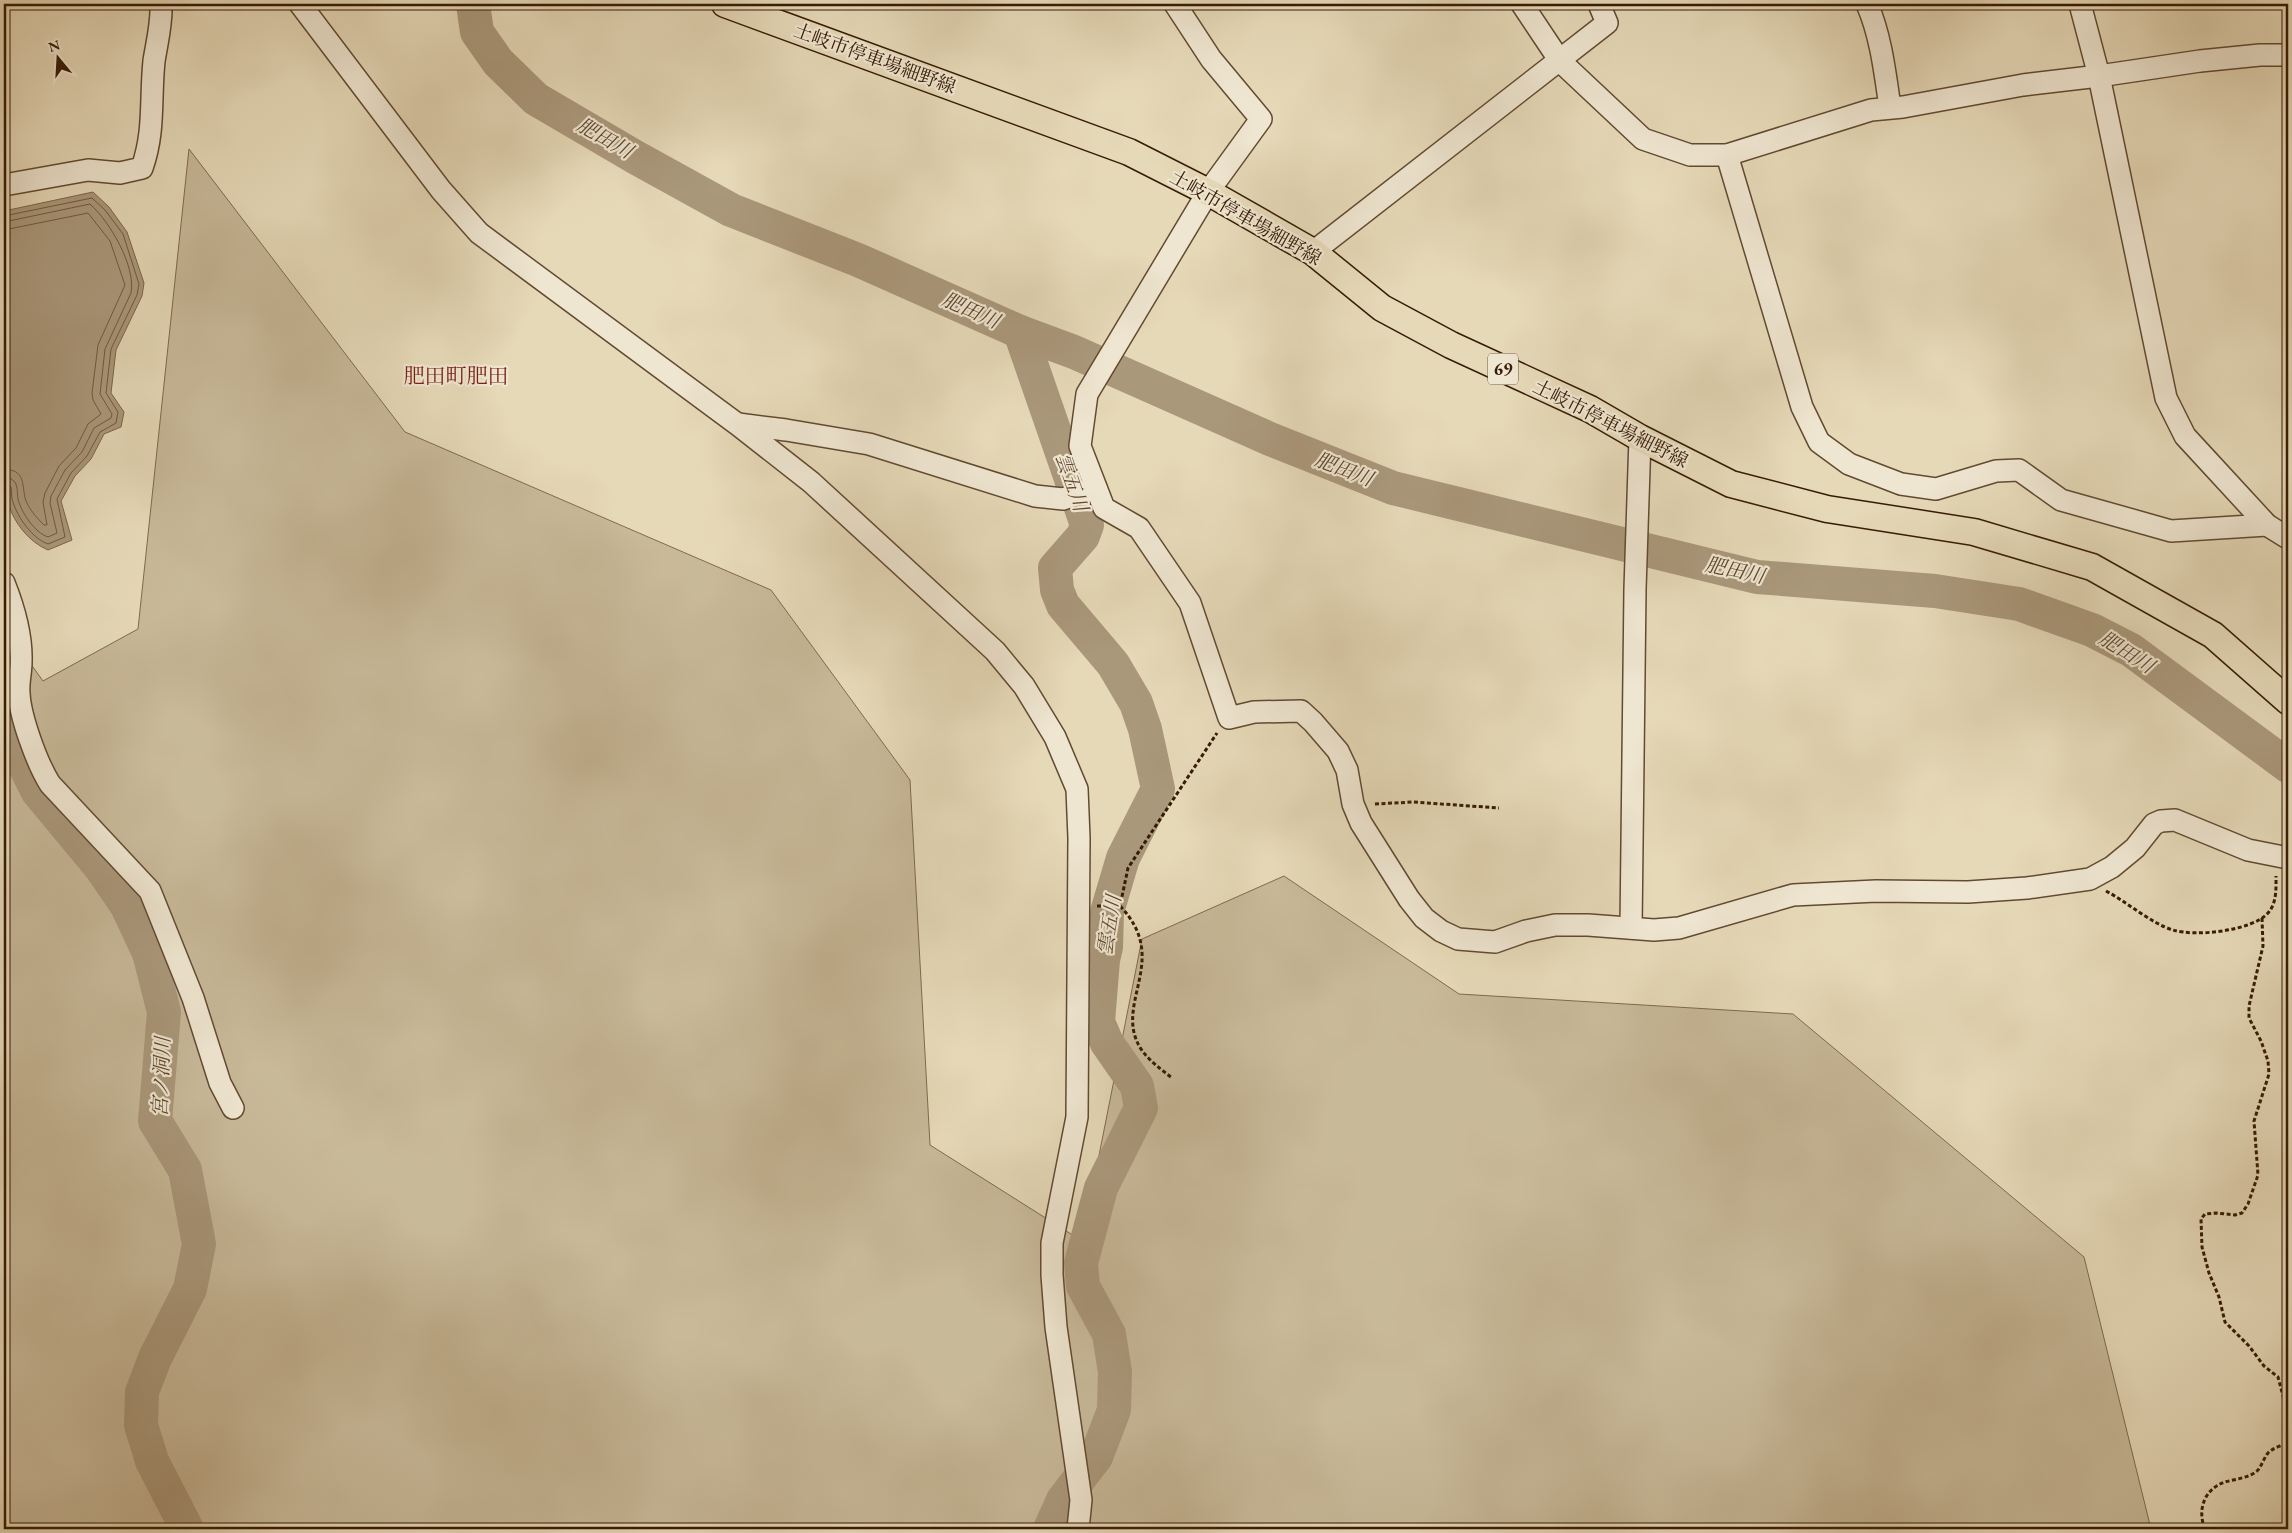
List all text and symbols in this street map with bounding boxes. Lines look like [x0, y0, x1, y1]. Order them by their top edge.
street label: 土岐市停車場細野線 [790, 17, 959, 99]
north arrow [32, 32, 82, 82]
text: N [46, 35, 63, 56]
water label: 肥田川 [573, 112, 639, 165]
street label: 土岐市停車場細野線 [1165, 164, 1326, 271]
water label: 肥田川 [938, 286, 1006, 335]
road number: 69 [1488, 354, 1518, 384]
district label: 肥田町肥田 [404, 362, 509, 389]
street label: 土岐市停車場細野線 [1529, 373, 1693, 473]
water label: 肥田川 [1311, 446, 1379, 493]
water label: 雲五川 [1050, 449, 1095, 516]
water label: 肥田川 [1703, 551, 1769, 589]
water label: 肥田川 [2095, 625, 2161, 680]
water label: 雲五川 [1091, 891, 1127, 957]
water label: 宮ノ洞川 [147, 1035, 175, 1117]

